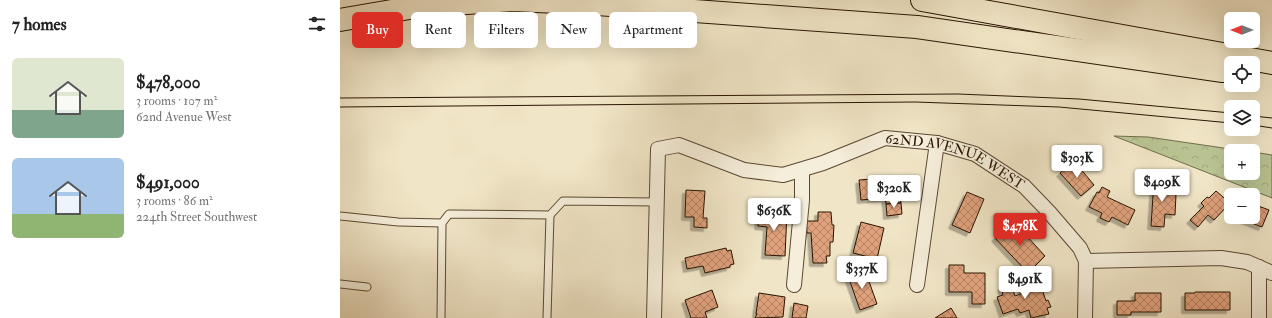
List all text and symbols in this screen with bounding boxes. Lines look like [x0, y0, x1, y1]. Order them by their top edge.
chip: Buy [352, 12, 403, 48]
chip: Rent [411, 12, 466, 48]
chip: Filters [474, 12, 538, 48]
chip: New [546, 12, 601, 48]
chip: Apartment [609, 12, 697, 48]
north arrow [1224, 12, 1260, 48]
map controls [1224, 12, 1260, 224]
icon: filters [306, 13, 328, 35]
text: 7 homes [12, 14, 67, 35]
button: locate [1224, 56, 1260, 92]
text: $478,000 [136, 72, 200, 93]
icon: home [44, 74, 92, 122]
text: 3 rooms · 107 m² [136, 93, 217, 109]
button: layers [1224, 100, 1260, 136]
text: 62nd Avenue West [136, 109, 231, 125]
street label: 62ND AVENUE WEST [885, 130, 1028, 193]
button: + [1224, 144, 1260, 180]
pin: $303K [1049, 145, 1105, 179]
text: $303K [1060, 150, 1094, 166]
pin: $409K [1134, 169, 1190, 203]
text: $491,000 [136, 172, 200, 193]
icon: home [44, 174, 92, 222]
text: $409K [1144, 174, 1180, 190]
pin: $320K [866, 175, 922, 209]
text: $320K [877, 180, 911, 196]
button: − [1224, 188, 1260, 224]
text: 3 rooms · 86 m² [136, 193, 213, 209]
pin: $636K [746, 198, 802, 232]
text: $636K [757, 203, 791, 219]
text: 224th Street Southwest [136, 209, 257, 225]
pin: $478K [992, 213, 1048, 247]
text: $478K [1002, 218, 1038, 234]
pin: $337K [834, 256, 890, 290]
text: $337K [846, 261, 878, 277]
pin: $491K [997, 266, 1053, 300]
text: $491K [1008, 271, 1042, 287]

